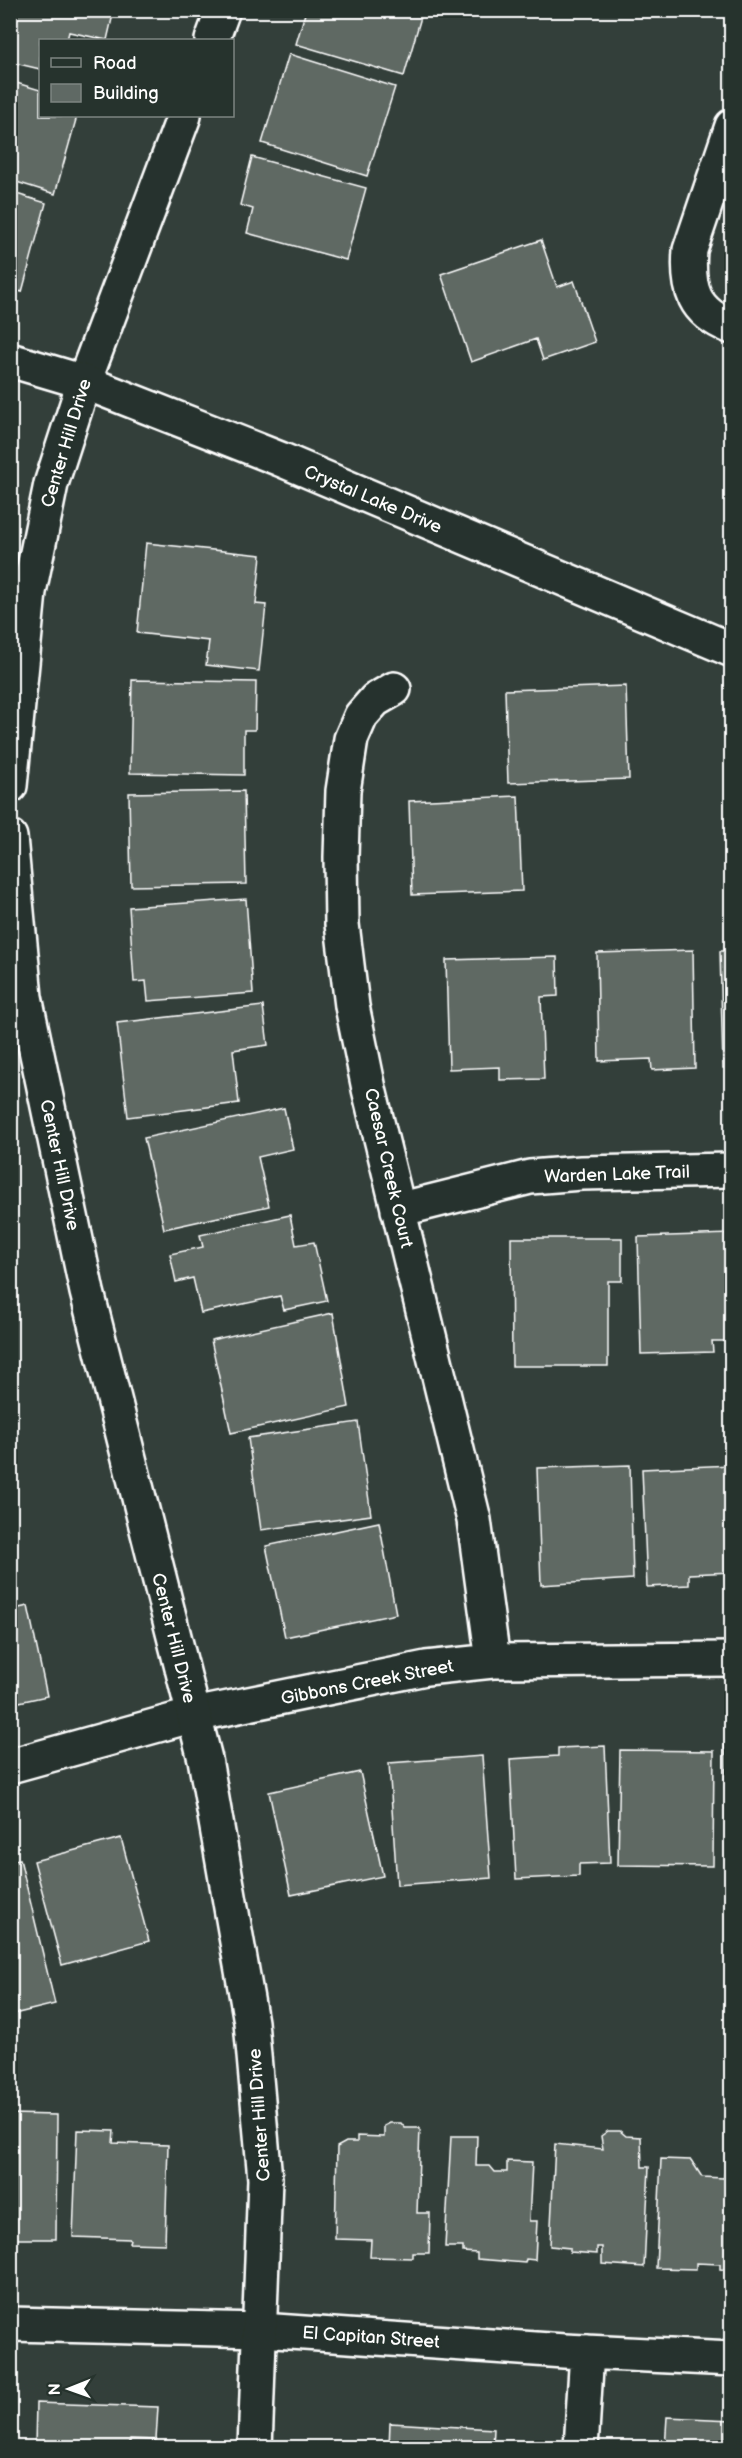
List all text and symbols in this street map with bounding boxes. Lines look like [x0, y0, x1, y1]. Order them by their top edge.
legend [39, 39, 234, 117]
text: Road [93, 53, 137, 74]
text: Building [93, 83, 159, 104]
street label: Center Hill Drive [37, 376, 96, 510]
street label: Crystal Lake Drive [301, 461, 445, 538]
street label: Caesar Creek Court [360, 1086, 417, 1250]
street label: Center Hill Drive [35, 1098, 84, 1233]
street label: Warden Lake Trail [544, 1161, 690, 1188]
street label: Center Hill Drive [147, 1571, 200, 1706]
street label: Gibbons Creek Street [279, 1655, 456, 1710]
street label: Center Hill Drive [244, 2047, 275, 2182]
street label: El Capitan Street [302, 2322, 441, 2353]
north arrow [39, 2359, 99, 2419]
text: N [46, 2383, 65, 2395]

